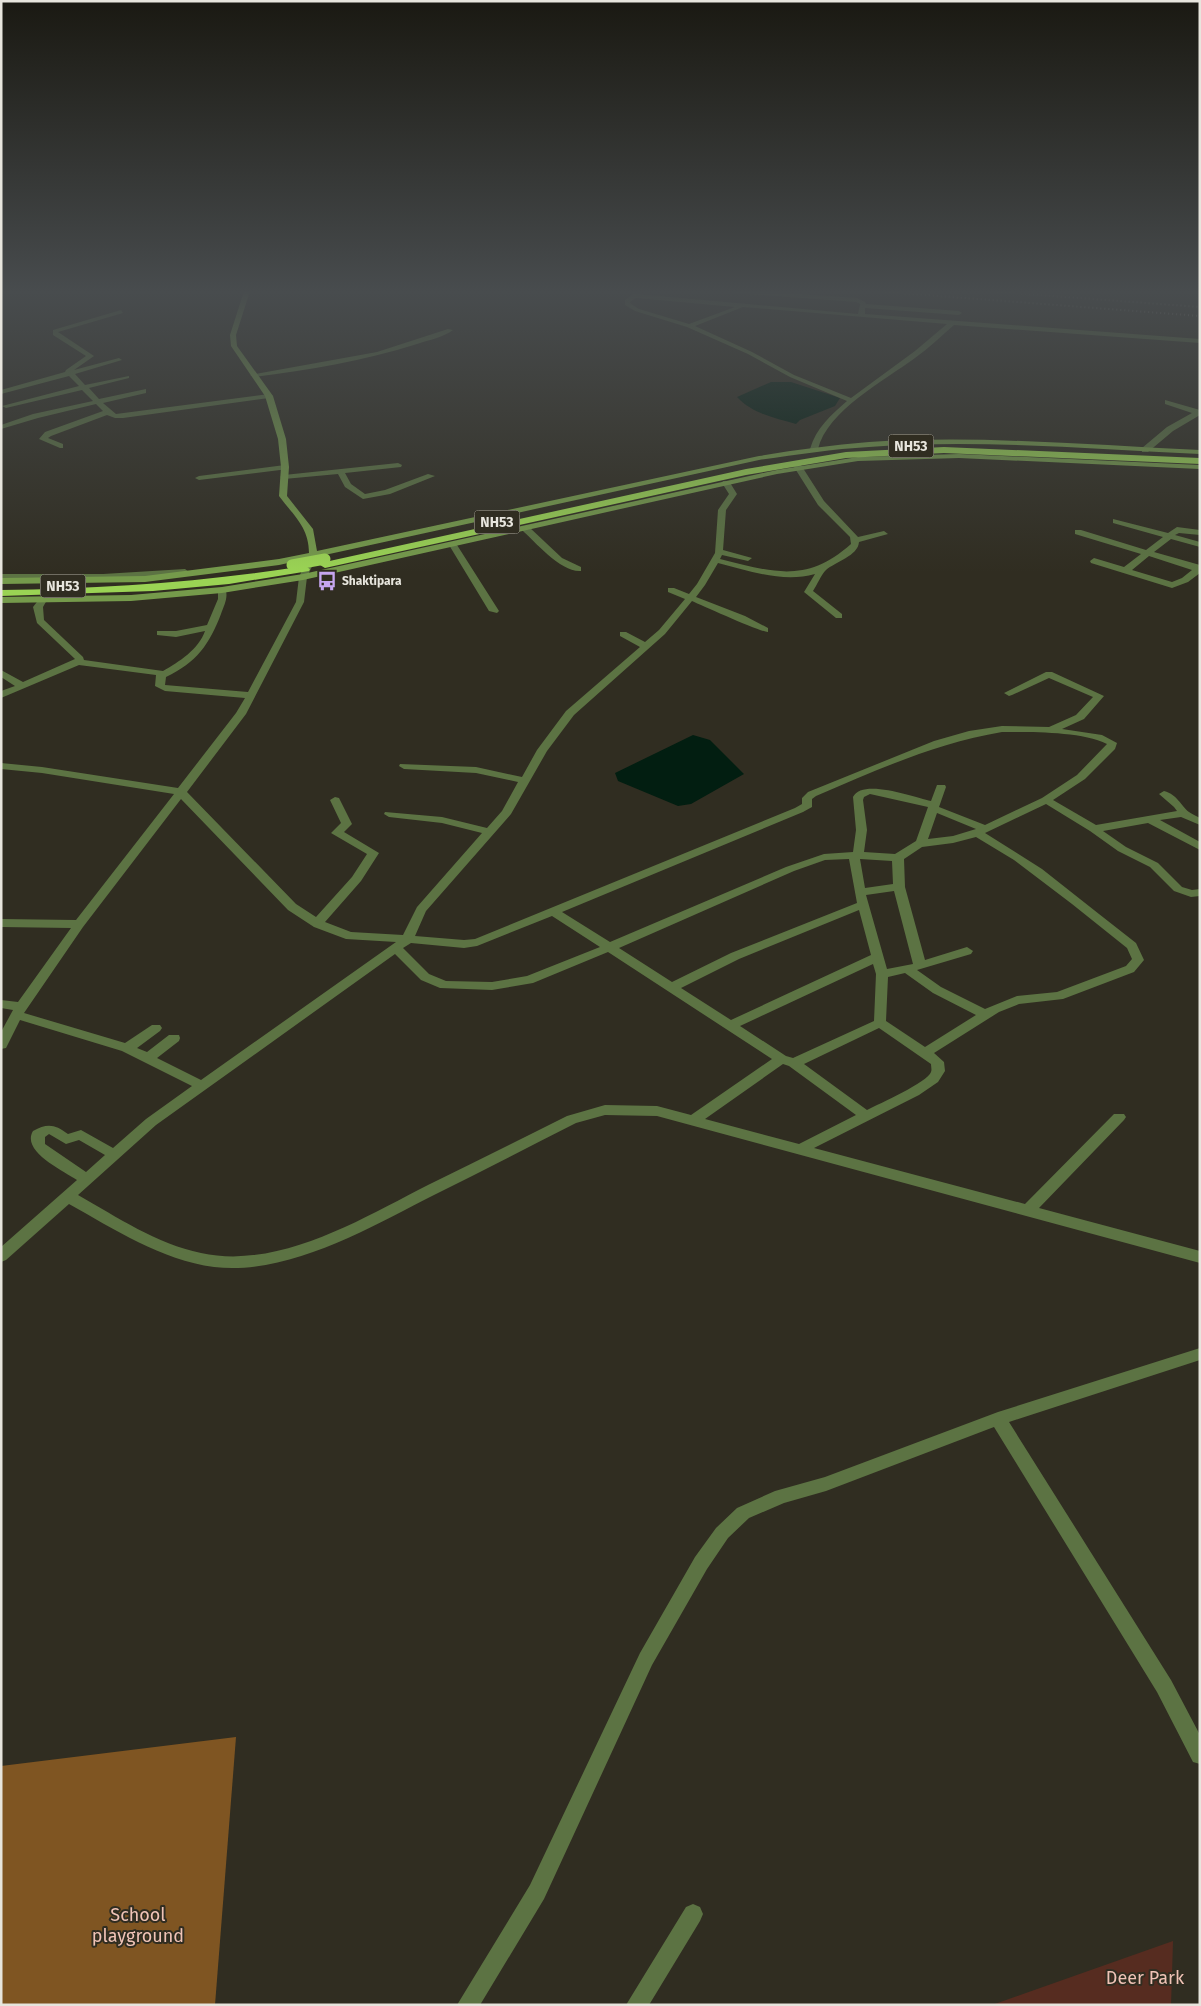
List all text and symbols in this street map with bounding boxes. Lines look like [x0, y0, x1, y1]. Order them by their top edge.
road number: NH53 [888, 434, 934, 458]
road number: NH53 [474, 511, 520, 534]
bus stop icon: Shaktipara [316, 570, 338, 592]
road number: NH53 [40, 574, 86, 598]
place label: Shaktipara [342, 574, 402, 588]
park label: School playground [92, 1904, 184, 1947]
park label: Deer Park [1106, 1967, 1185, 1989]

